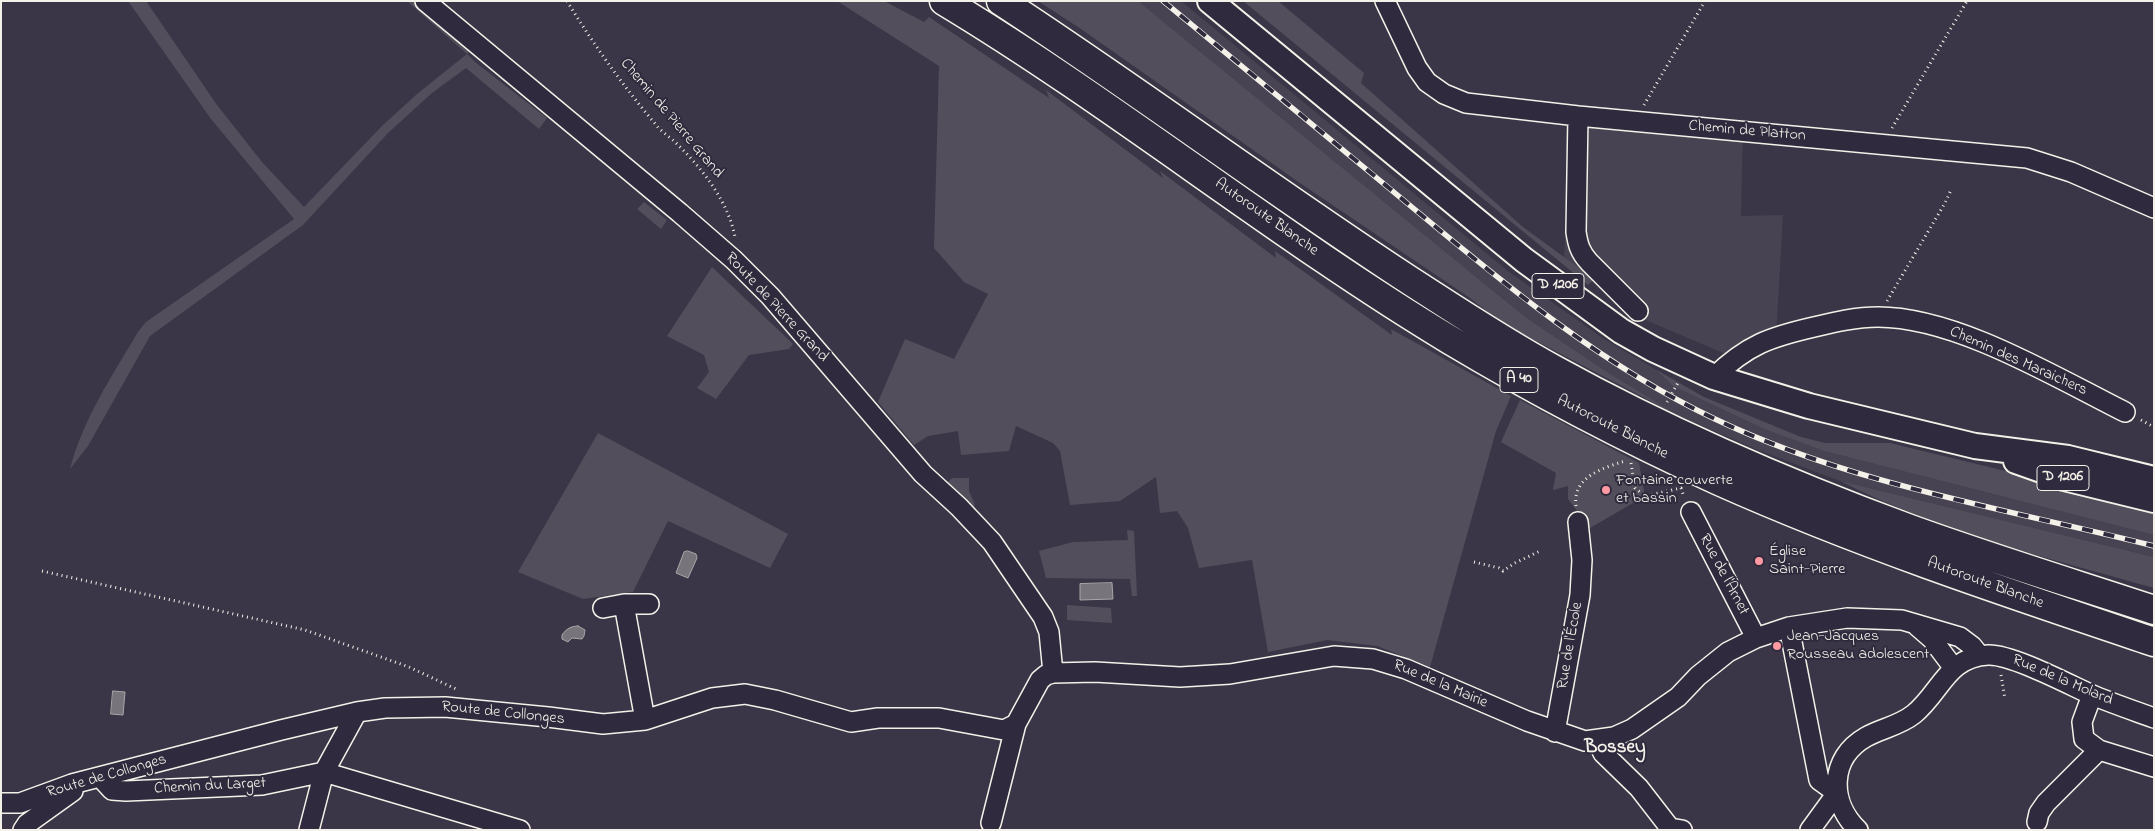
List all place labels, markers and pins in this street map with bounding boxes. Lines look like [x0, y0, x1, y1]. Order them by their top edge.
place label: Fontaine couverte et bassin [1616, 471, 1733, 509]
marker: Fontaine couverte et bassin [1600, 484, 1612, 496]
place label: Église Saint-Pierre [1769, 542, 1845, 580]
marker: Église Saint-Pierre [1753, 555, 1765, 567]
place label: Jean-Jacques Rousseau adolescent [1787, 627, 1929, 665]
marker: Jean-Jacques Rousseau adolescent [1771, 640, 1783, 652]

